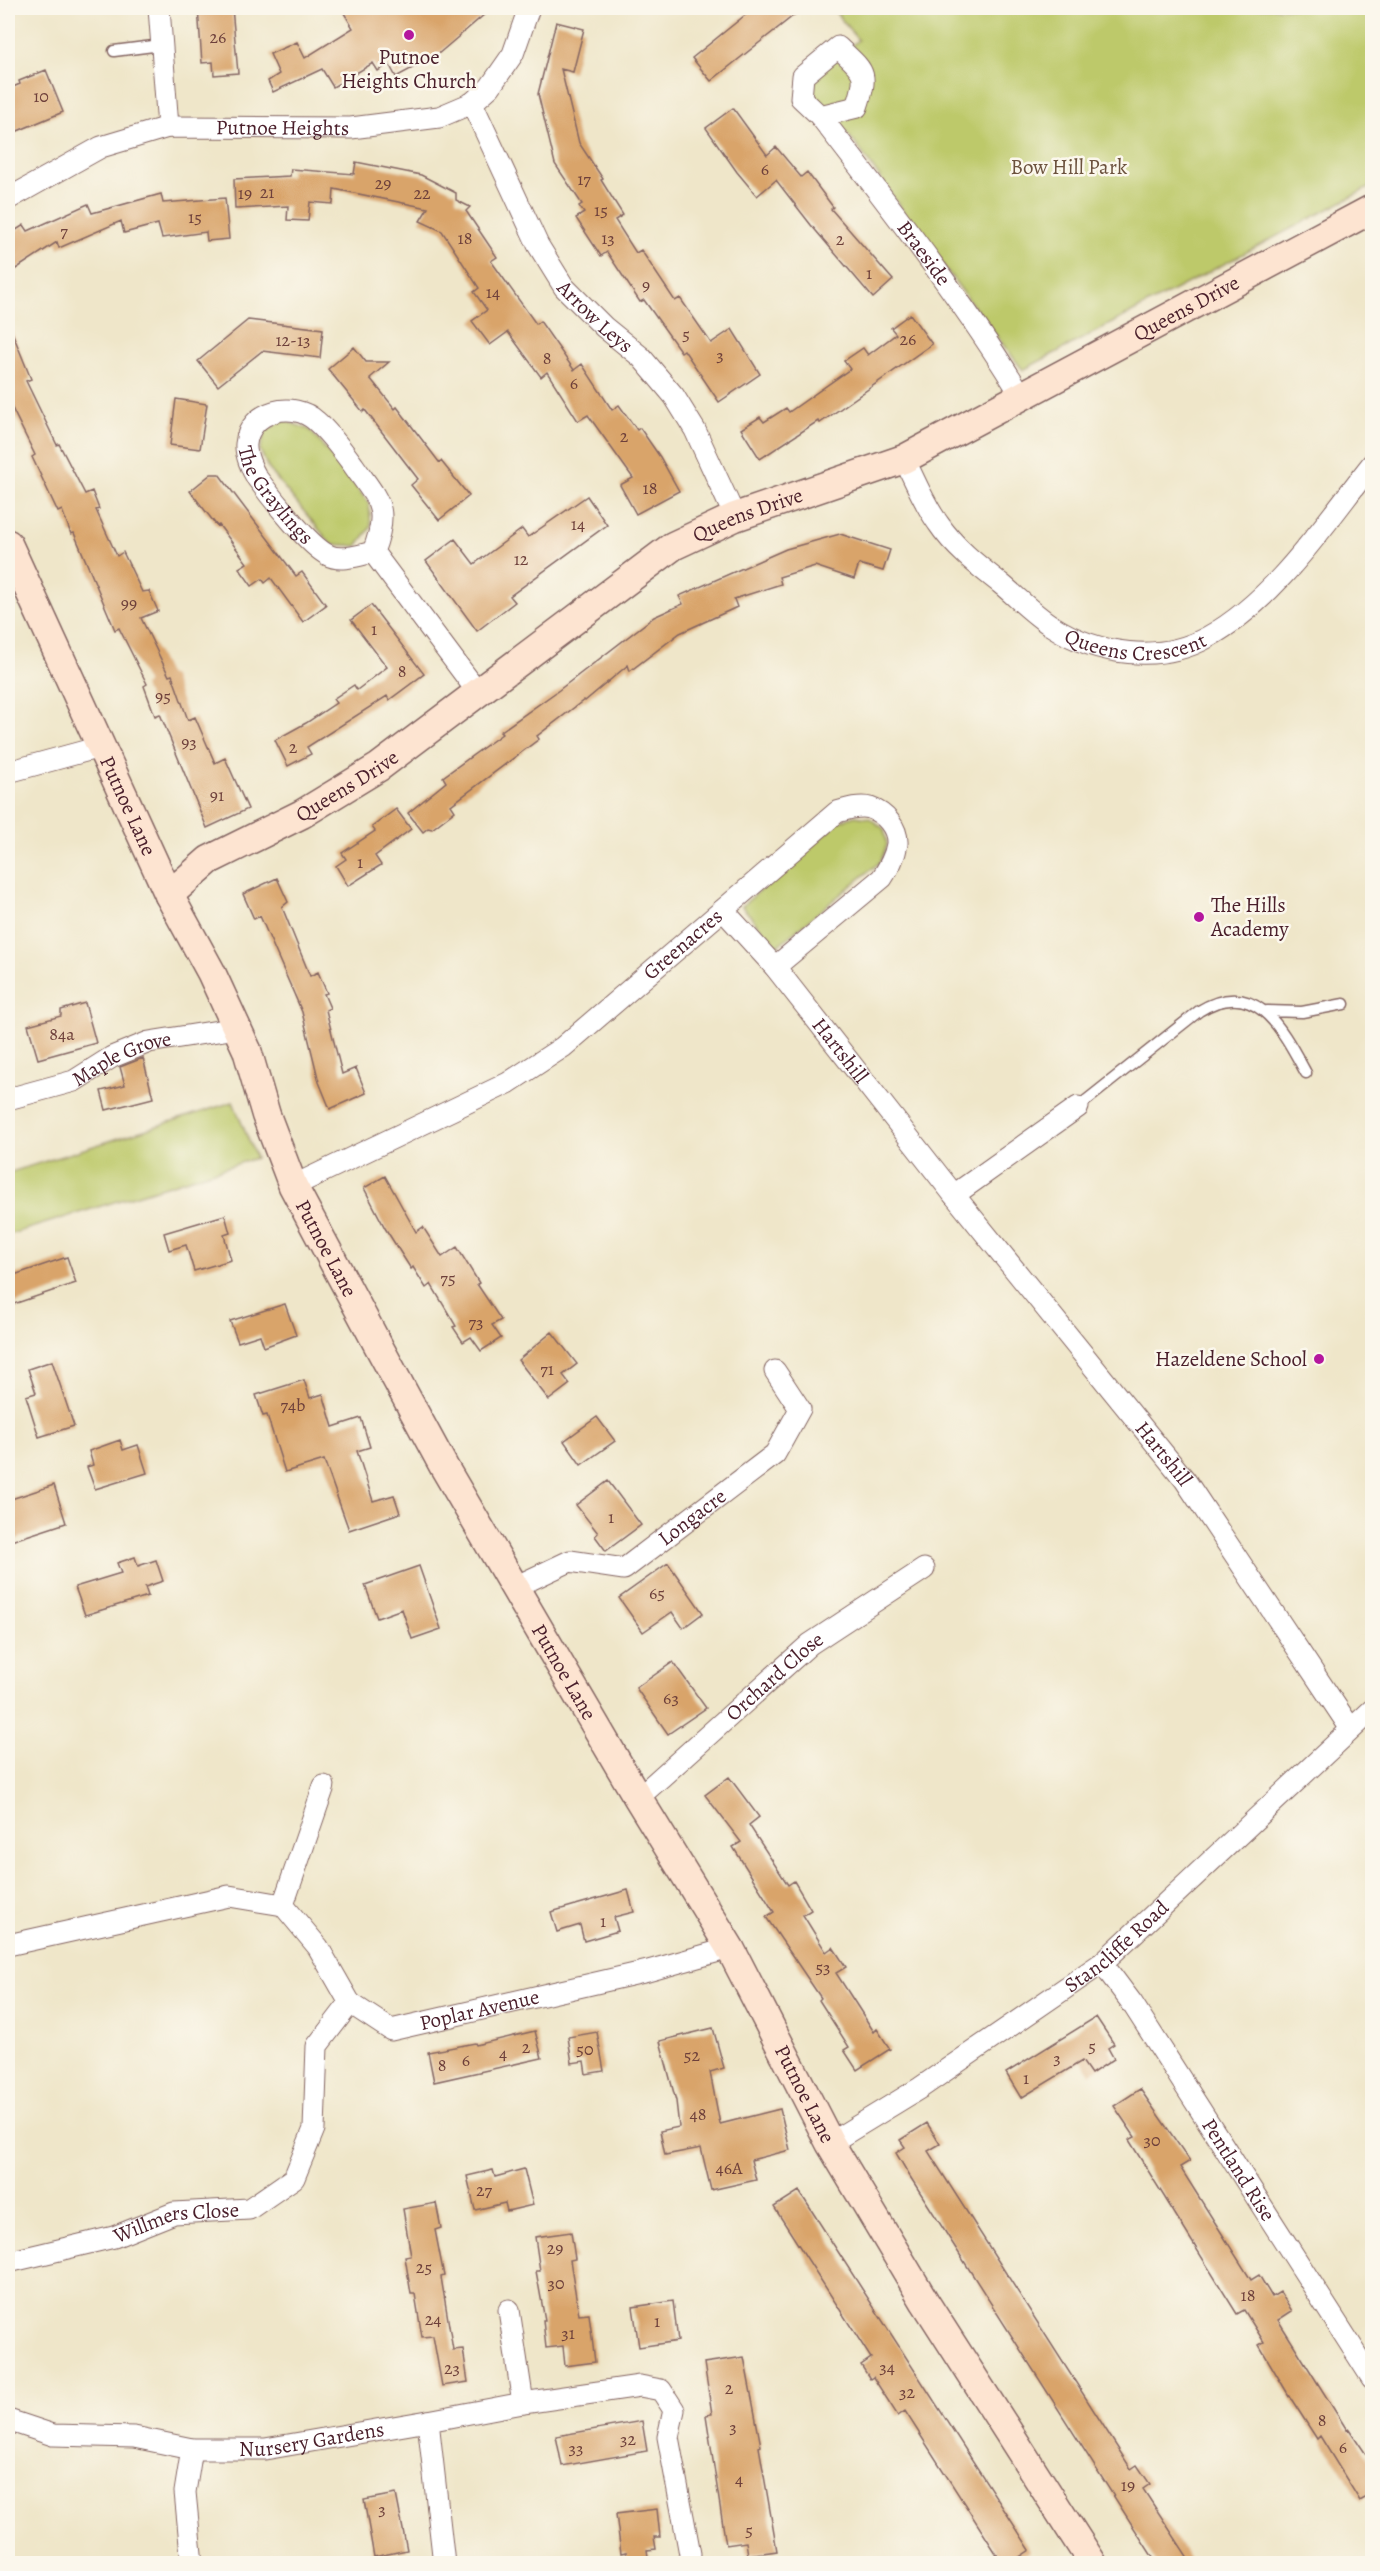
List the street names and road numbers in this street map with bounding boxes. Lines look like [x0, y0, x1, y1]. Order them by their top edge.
street label: Putnoe Heights [216, 113, 349, 142]
street label: Braeside [891, 215, 957, 291]
street label: Queens Drive [1128, 269, 1244, 348]
street label: Arrow Leys [550, 273, 639, 359]
street label: The Graylings [231, 442, 320, 551]
street label: Queens Drive [688, 481, 806, 549]
street label: Queens Crescent [1060, 622, 1211, 667]
street label: Queens Drive [290, 743, 404, 829]
street label: Putnoe Lane [93, 751, 163, 860]
street label: Greenacres [637, 902, 728, 986]
street label: Hartshill [806, 1012, 875, 1089]
street label: Maple Grove [67, 1025, 173, 1093]
street label: Putnoe Lane [289, 1194, 364, 1302]
street label: Hartshill [1129, 1415, 1199, 1491]
street label: Longacre [652, 1482, 732, 1552]
street label: Putnoe Lane [525, 1619, 603, 1725]
street label: Orchard Close [719, 1625, 829, 1727]
street label: Stancliffe Road [1059, 1893, 1175, 1999]
street label: Poplar Avenue [417, 1982, 542, 2037]
street label: Putnoe Lane [768, 2040, 842, 2148]
street label: Pentland Rise [1195, 2113, 1282, 2227]
street label: Willmers Close [108, 2196, 240, 2250]
street label: Nursery Gardens [239, 2415, 386, 2463]

